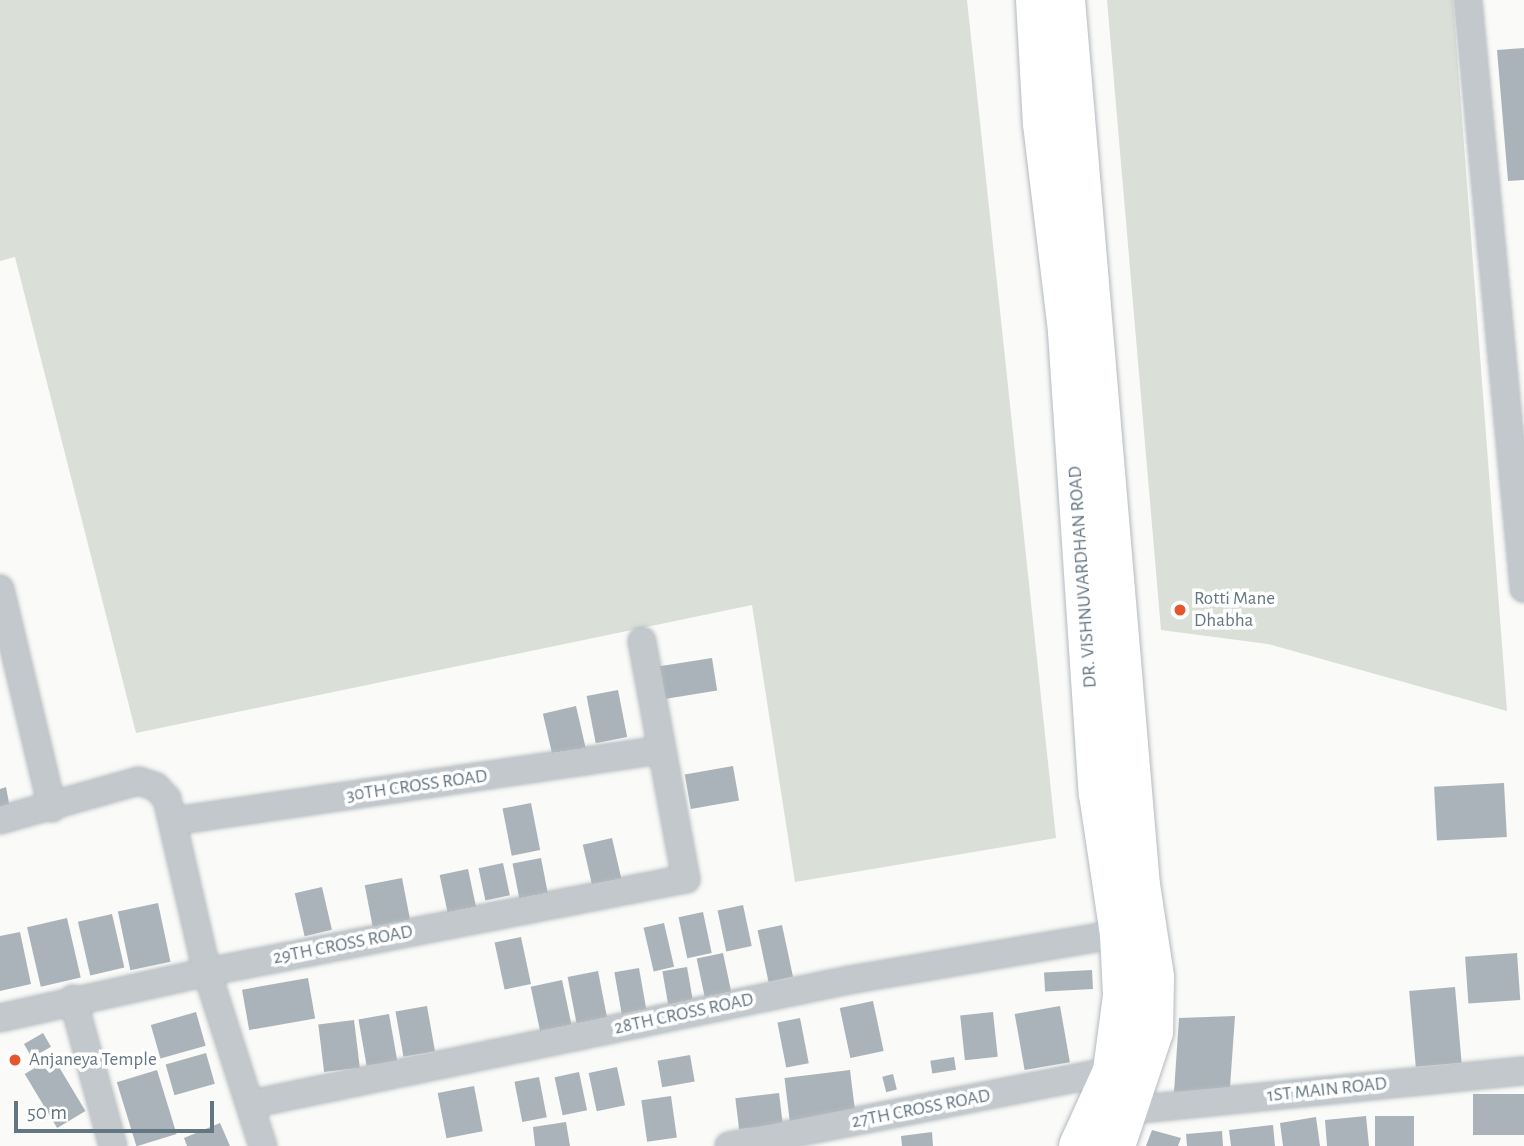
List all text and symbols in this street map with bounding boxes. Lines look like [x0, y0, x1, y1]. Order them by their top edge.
street label: DR. VISHNUVARDHAN ROAD [1064, 465, 1102, 689]
place label: Rotti Mane Dhabha [1194, 588, 1275, 632]
marker: Rotti Mane Dhabha [1172, 602, 1188, 618]
street label: 30TH CROSS ROAD [345, 765, 489, 807]
street label: 29TH CROSS ROAD [271, 920, 415, 970]
street label: 28TH CROSS ROAD [612, 988, 756, 1040]
place label: Anjaneya Temple [29, 1049, 157, 1071]
marker: Anjaneya Temple [7, 1052, 23, 1068]
street label: 1ST MAIN ROAD [1266, 1072, 1388, 1108]
street label: 27TH CROSS ROAD [850, 1084, 992, 1134]
scale bar [18, 1086, 217, 1130]
text: 50 m [27, 1102, 67, 1123]

